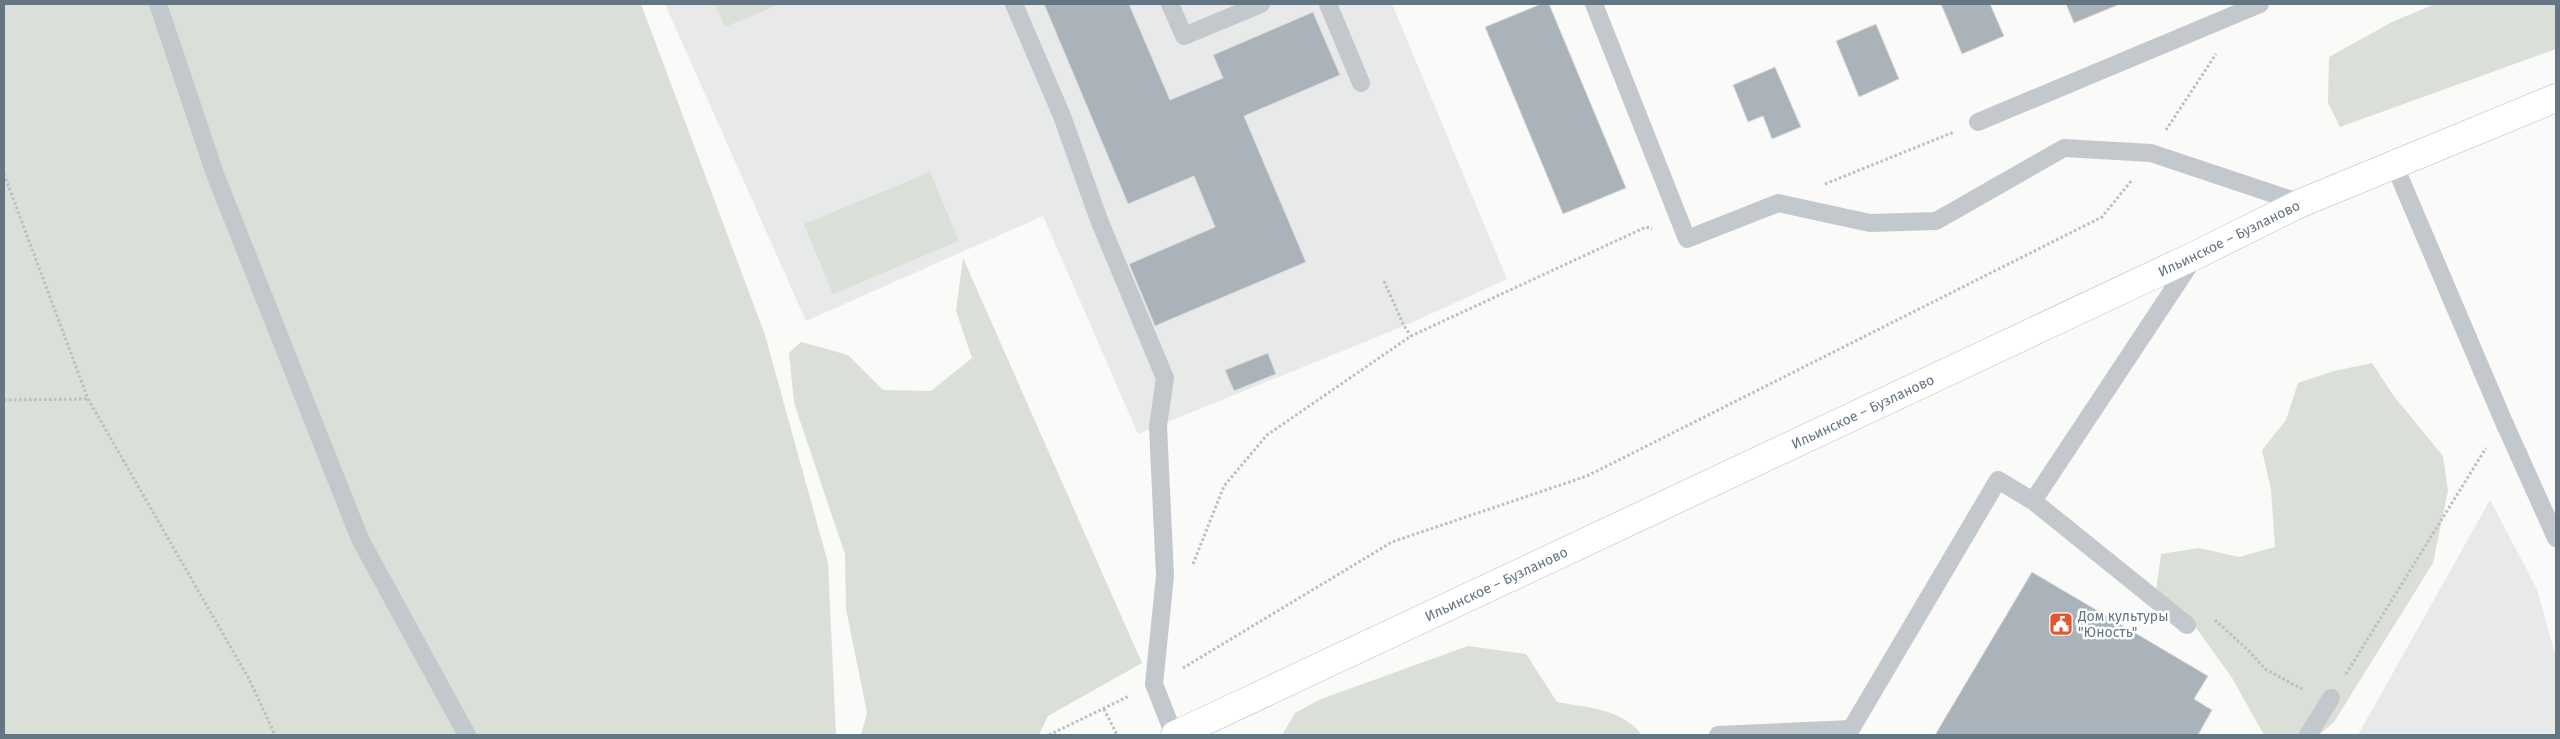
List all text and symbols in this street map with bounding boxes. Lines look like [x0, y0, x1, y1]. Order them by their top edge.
street label: Ильинское – Бузланово [2155, 197, 2303, 281]
street label: Ильинское – Бузланово [1789, 371, 1937, 453]
street label: Ильинское – Бузланово [1422, 544, 1571, 625]
place label: Дом культуры "Юность" [2077, 608, 2168, 641]
public building icon: Дом культуры "Юность" [2048, 611, 2074, 637]

